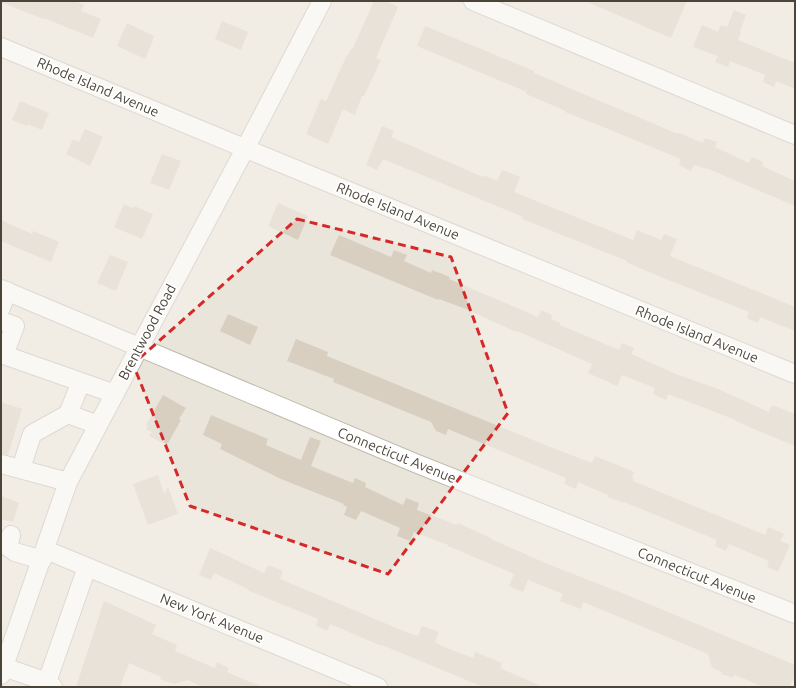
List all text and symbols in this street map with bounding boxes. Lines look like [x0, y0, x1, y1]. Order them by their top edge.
street label: Rhode Island Avenue [35, 54, 161, 120]
street label: Rhode Island Avenue [334, 179, 462, 243]
street label: Brentwood Road [115, 281, 179, 383]
street label: Rhode Island Avenue [633, 302, 761, 366]
street label: Connecticut Avenue [335, 424, 459, 486]
street label: Connecticut Avenue [635, 544, 759, 606]
street label: New York Avenue [158, 590, 266, 646]

